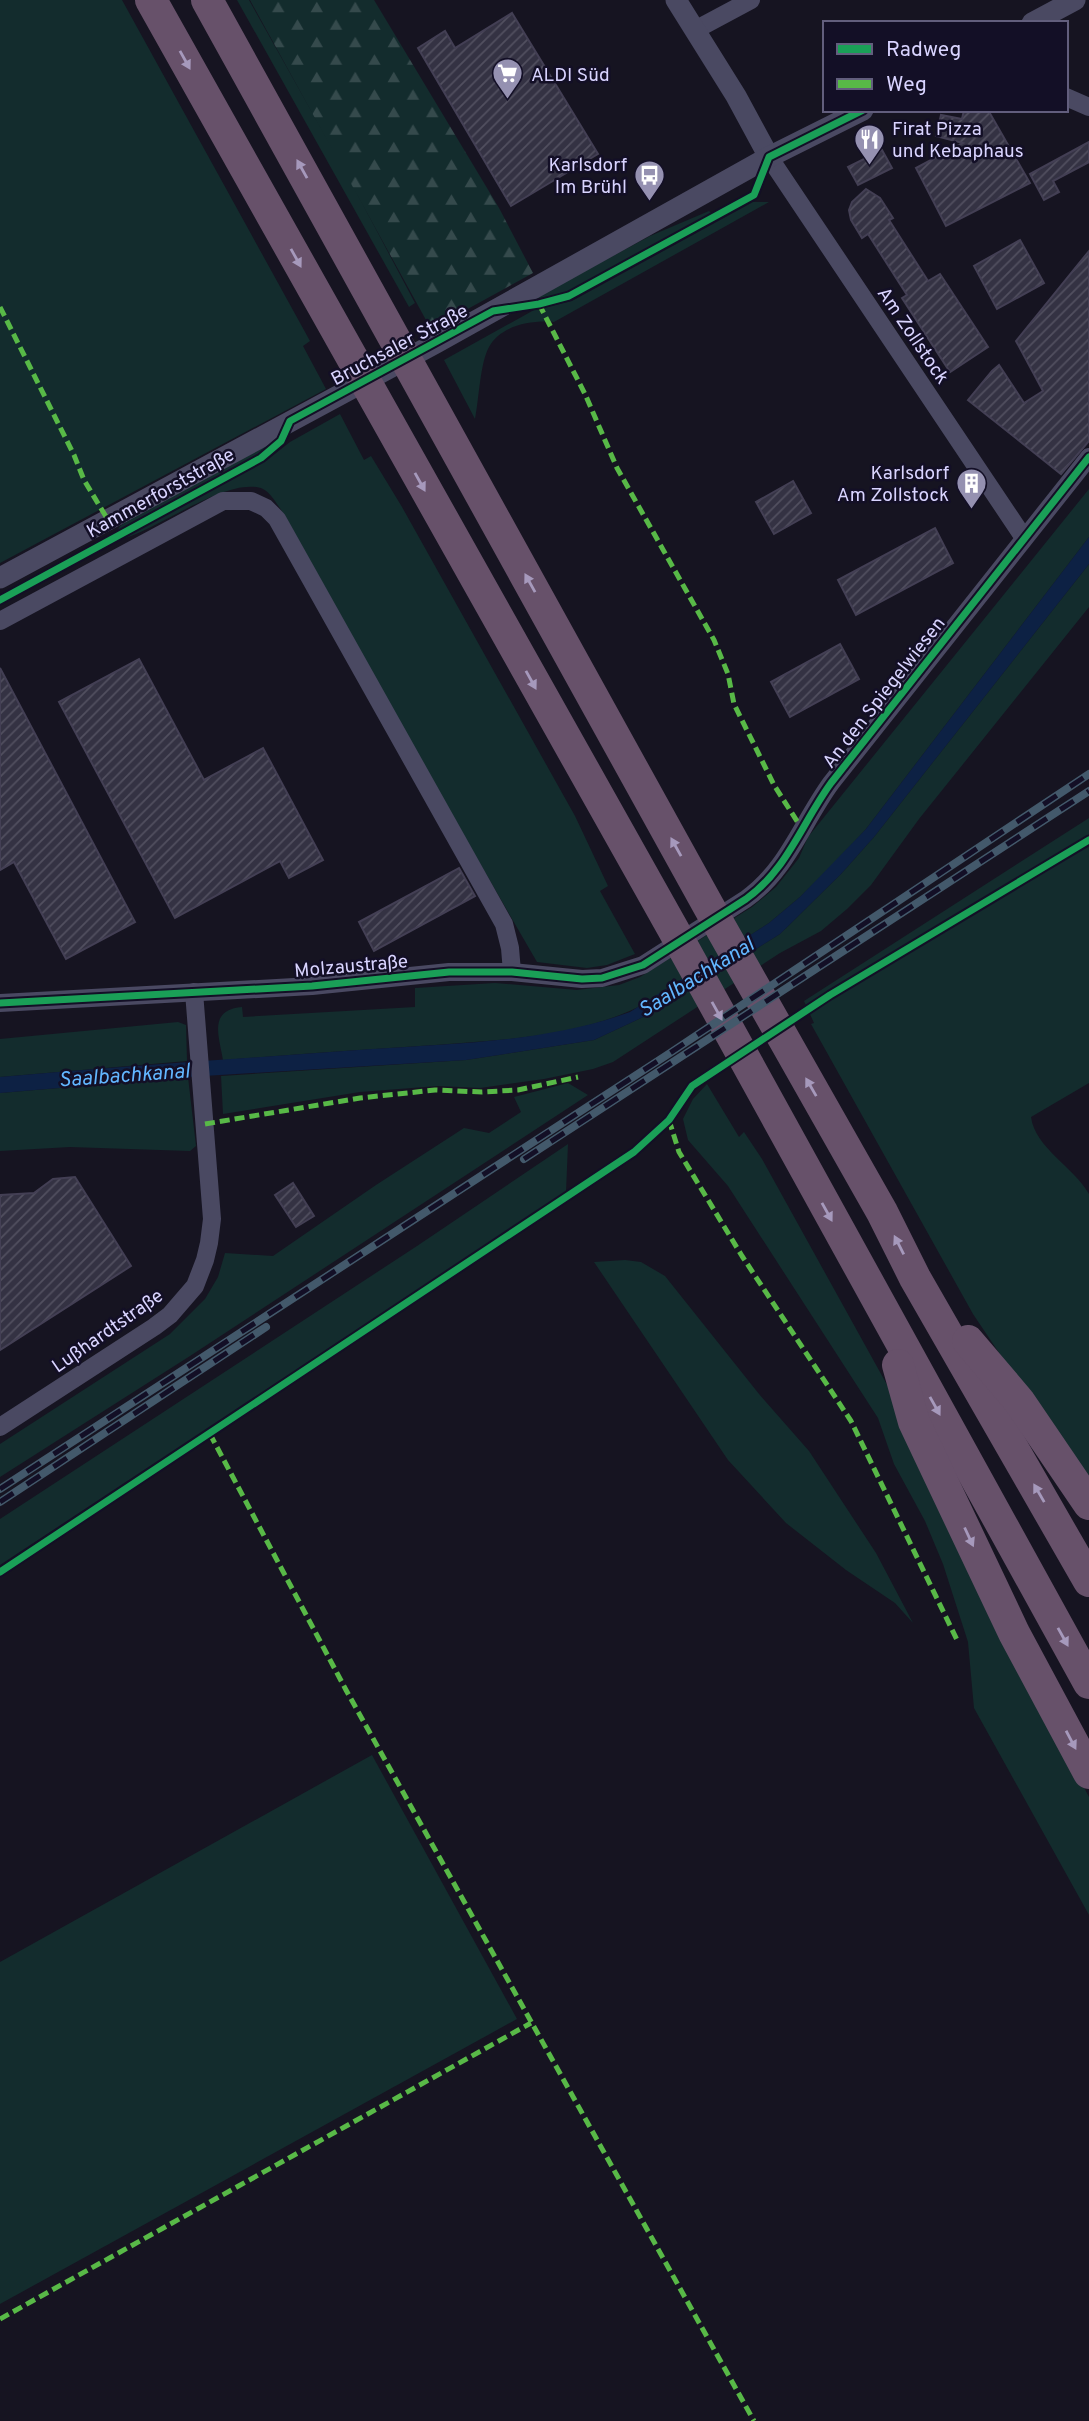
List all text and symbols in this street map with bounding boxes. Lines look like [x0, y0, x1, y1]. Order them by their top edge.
legend [823, 21, 1068, 112]
text: Radweg [886, 37, 961, 64]
one-way arrow [179, 50, 191, 69]
supermarket icon: ALDI Süd [491, 57, 525, 101]
place label: ALDI Süd [531, 64, 610, 88]
text: Weg [886, 72, 927, 99]
place label: Firat Pizza und Kebaphaus [892, 118, 1024, 164]
restaurant icon: Firat Pizza und Kebaphaus [852, 122, 886, 166]
place label: Karlsdorf Im Brühl [548, 154, 628, 200]
bus stop icon: Karlsdorf Im Brühl [633, 158, 667, 202]
one-way arrow [296, 160, 308, 179]
one-way arrow [290, 248, 302, 268]
street label: Am Zollstock [871, 283, 954, 389]
street label: Bruchsaler Straße [327, 300, 473, 392]
street label: Kammerforststraße [83, 443, 239, 544]
place label: Karlsdorf Am Zollstock [837, 462, 950, 508]
building icon: Karlsdorf Am Zollstock [955, 466, 989, 510]
one-way arrow [414, 472, 426, 491]
one-way arrow [524, 573, 536, 592]
street label: An den Spiegelwiesen [818, 613, 951, 774]
one-way arrow [525, 670, 537, 690]
one-way arrow [670, 837, 682, 857]
water label: Saalbachkanal [634, 931, 761, 1025]
street label: Molzaustraße [293, 950, 409, 984]
one-way arrow [712, 1001, 723, 1021]
water label: Saalbachkanal [58, 1058, 192, 1095]
one-way arrow [805, 1077, 817, 1096]
one-way arrow [821, 1202, 833, 1221]
one-way arrow [893, 1235, 904, 1255]
street label: Lußhardtstraße [48, 1284, 168, 1379]
one-way arrow [929, 1397, 941, 1417]
one-way arrow [1033, 1483, 1045, 1502]
one-way arrow [963, 1527, 975, 1547]
one-way arrow [1057, 1627, 1069, 1646]
one-way arrow [1065, 1730, 1077, 1750]

